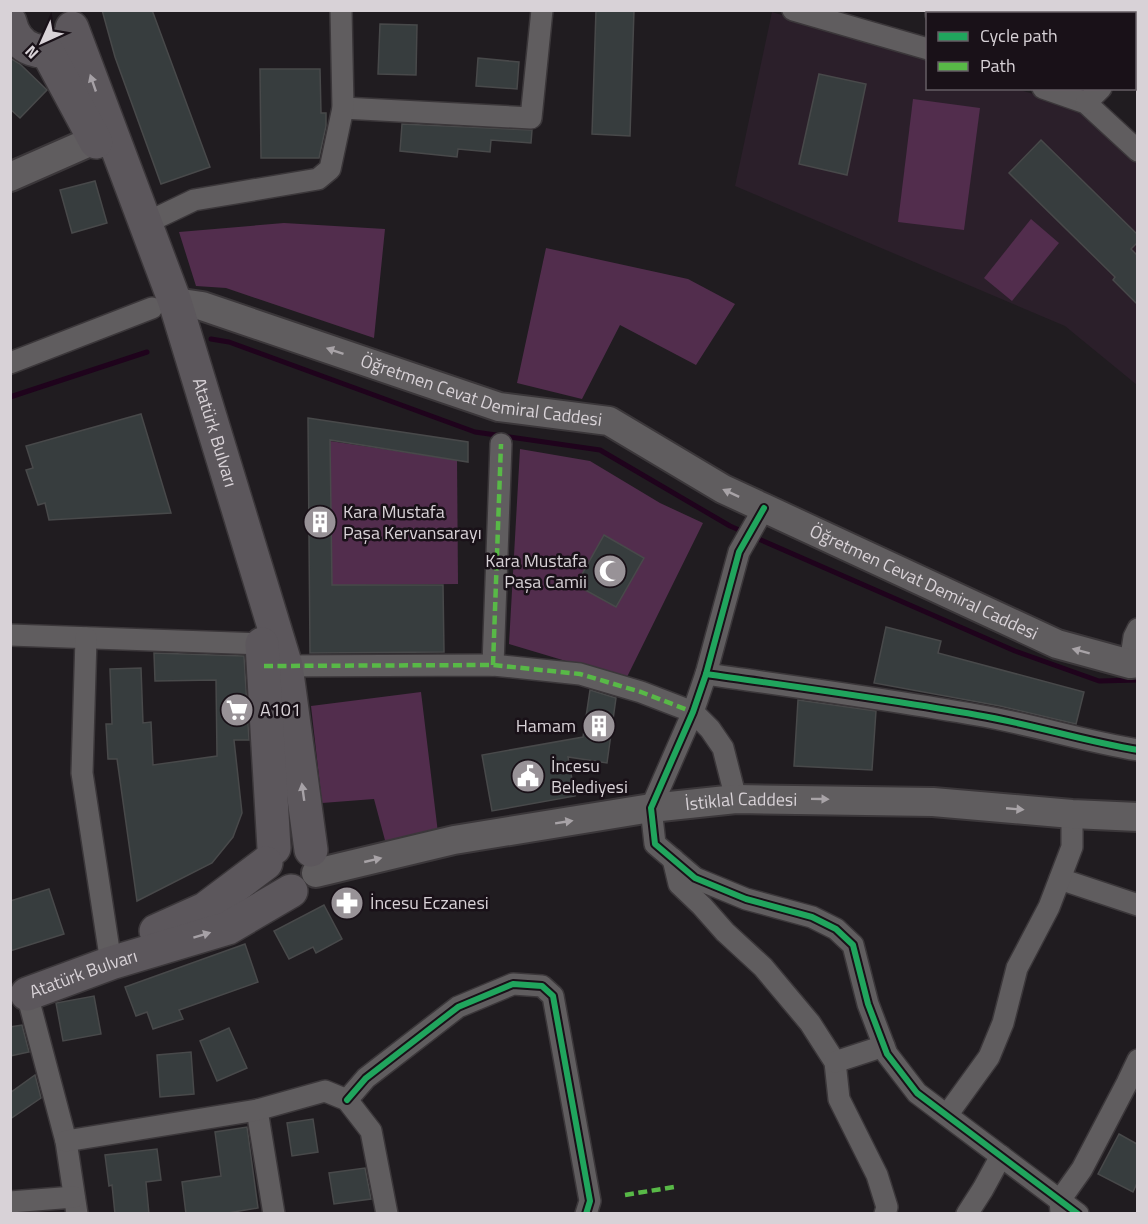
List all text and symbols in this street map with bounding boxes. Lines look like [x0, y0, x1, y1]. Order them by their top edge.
north arrow [12, 12, 72, 72]
legend [926, 12, 1136, 90]
text: Cycle path [980, 22, 1058, 49]
text: N [19, 40, 44, 65]
text: Path [980, 52, 1016, 79]
one-way arrow [88, 74, 97, 92]
one-way arrow [326, 346, 344, 356]
street label: Öğretmen Cevat Demiral Caddesi [357, 347, 604, 433]
street label: Atatürk Bulvarı [186, 374, 245, 490]
one-way arrow [723, 488, 740, 497]
place label: Kara Mustafa Paşa Kervansarayı [343, 498, 482, 546]
building icon: Kara Mustafa Paşa Kervansarayı [302, 504, 338, 540]
street label: Öğretmen Cevat Demiral Caddesi [805, 517, 1043, 646]
place label: Kara Mustafa Paşa Camii [485, 547, 587, 595]
mosque icon: Kara Mustafa Paşa Camii [592, 553, 628, 589]
one-way arrow [1072, 645, 1090, 655]
supermarket icon: A101 [219, 692, 255, 728]
place label: A101 [260, 696, 301, 723]
building icon: Hamam [581, 708, 617, 744]
place label: Hamam [516, 712, 576, 739]
place label: İncesu Belediyesi [551, 752, 628, 800]
public building icon: İncesu Belediyesi [510, 758, 546, 794]
one-way arrow [298, 782, 307, 801]
street label: İstiklal Caddesi [684, 785, 797, 817]
one-way arrow [811, 794, 830, 804]
one-way arrow [1005, 804, 1024, 814]
one-way arrow [554, 817, 573, 826]
one-way arrow [363, 854, 382, 864]
pharmacy icon: İncesu Eczanesi [329, 885, 365, 921]
place label: İncesu Eczanesi [370, 889, 489, 916]
one-way arrow [193, 930, 211, 939]
street label: Atatürk Bulvarı [25, 942, 141, 1005]

